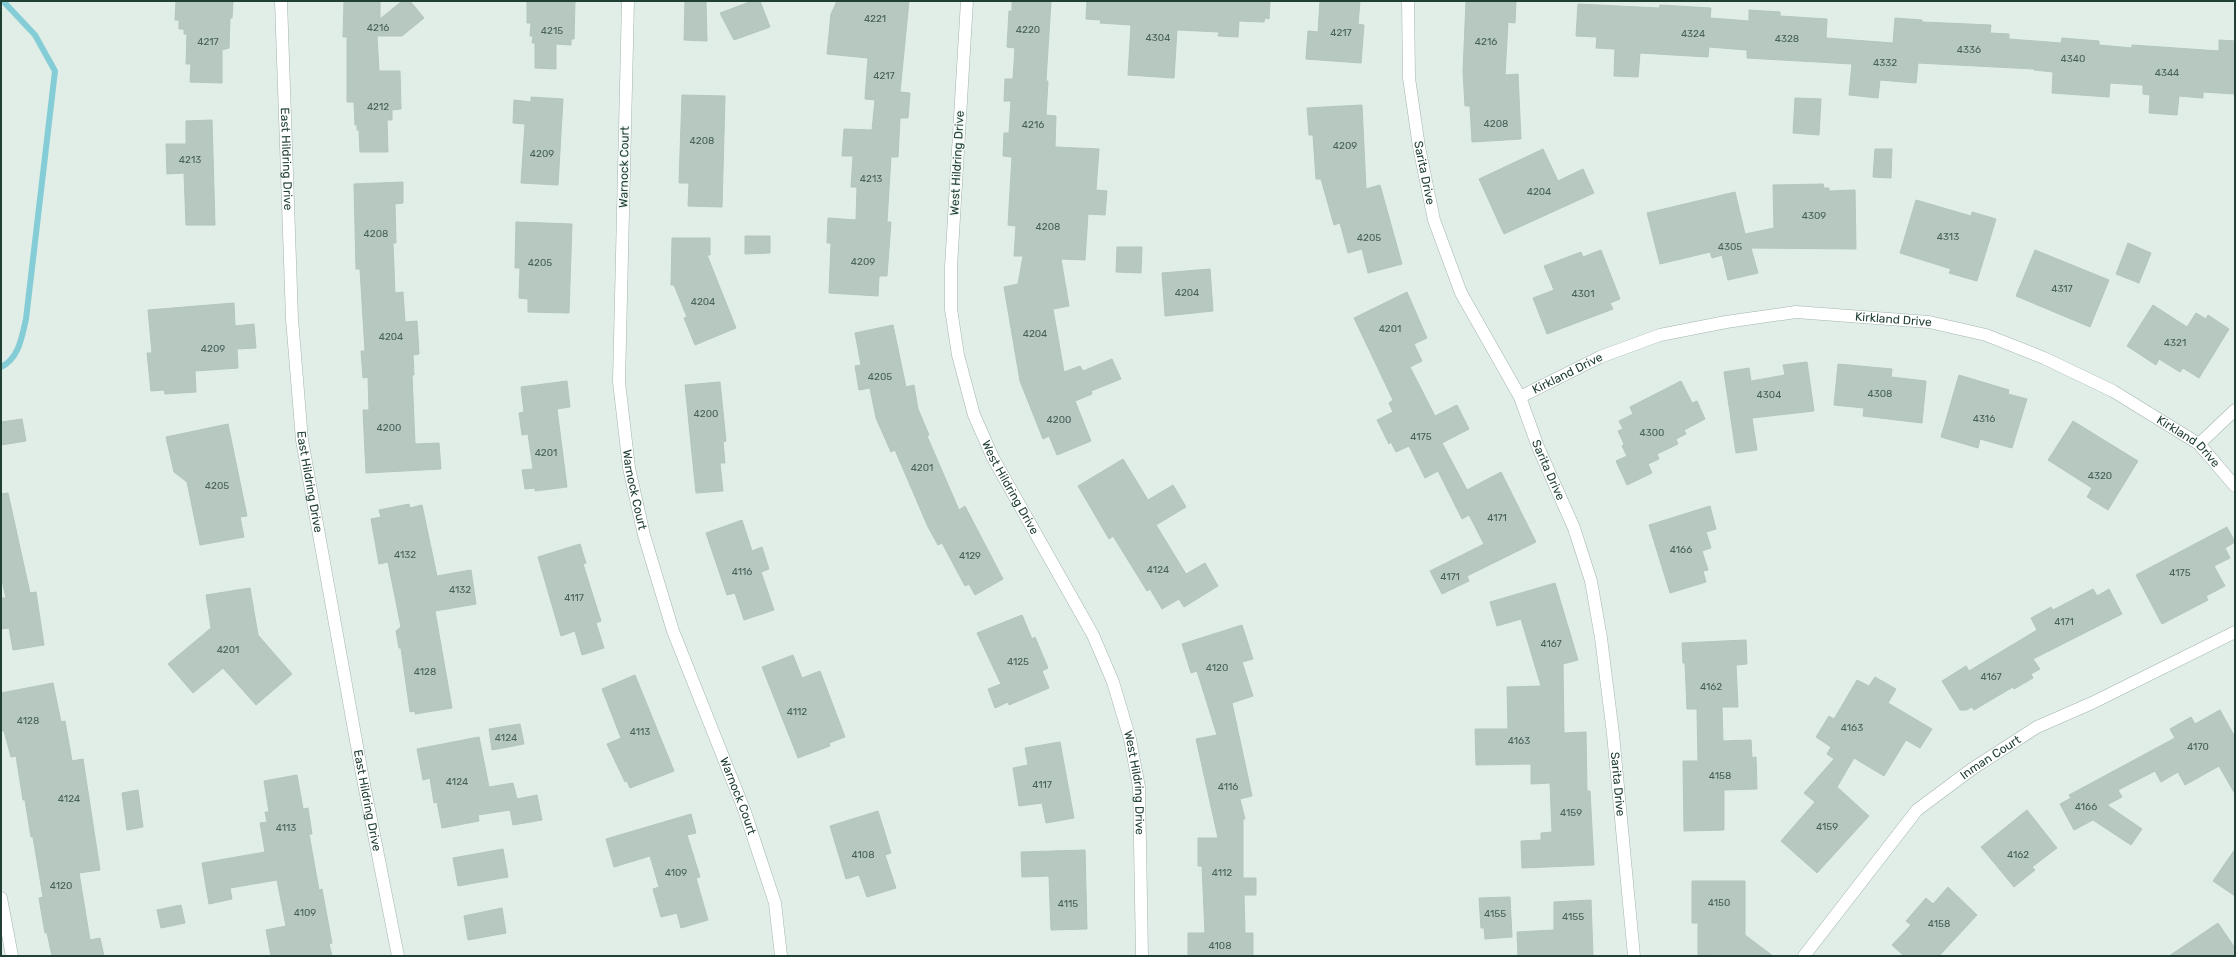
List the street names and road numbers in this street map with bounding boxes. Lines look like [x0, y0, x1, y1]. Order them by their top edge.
street label: East Hildring Drive [278, 107, 295, 211]
street label: West Hildring Drive [947, 110, 967, 216]
street label: Warnock Court [616, 126, 632, 208]
street label: Sarita Drive [1411, 140, 1438, 206]
street label: Kirkland Drive [1855, 309, 1932, 329]
street label: Kirkland Drive [1530, 350, 1605, 397]
street label: Kirkland Drive [2154, 413, 2223, 470]
street label: East Hildring Drive [294, 430, 326, 534]
street label: West Hildring Drive [979, 438, 1042, 537]
street label: Sarita Drive [1529, 438, 1568, 503]
street label: Warnock Court [620, 449, 650, 531]
street label: West Hildring Drive [1121, 729, 1147, 835]
street label: Inman Court [1957, 732, 2024, 782]
street label: East Hildring Drive [351, 749, 384, 853]
street label: Sarita Drive [1608, 751, 1628, 817]
street label: Warnock Court [717, 755, 759, 837]

